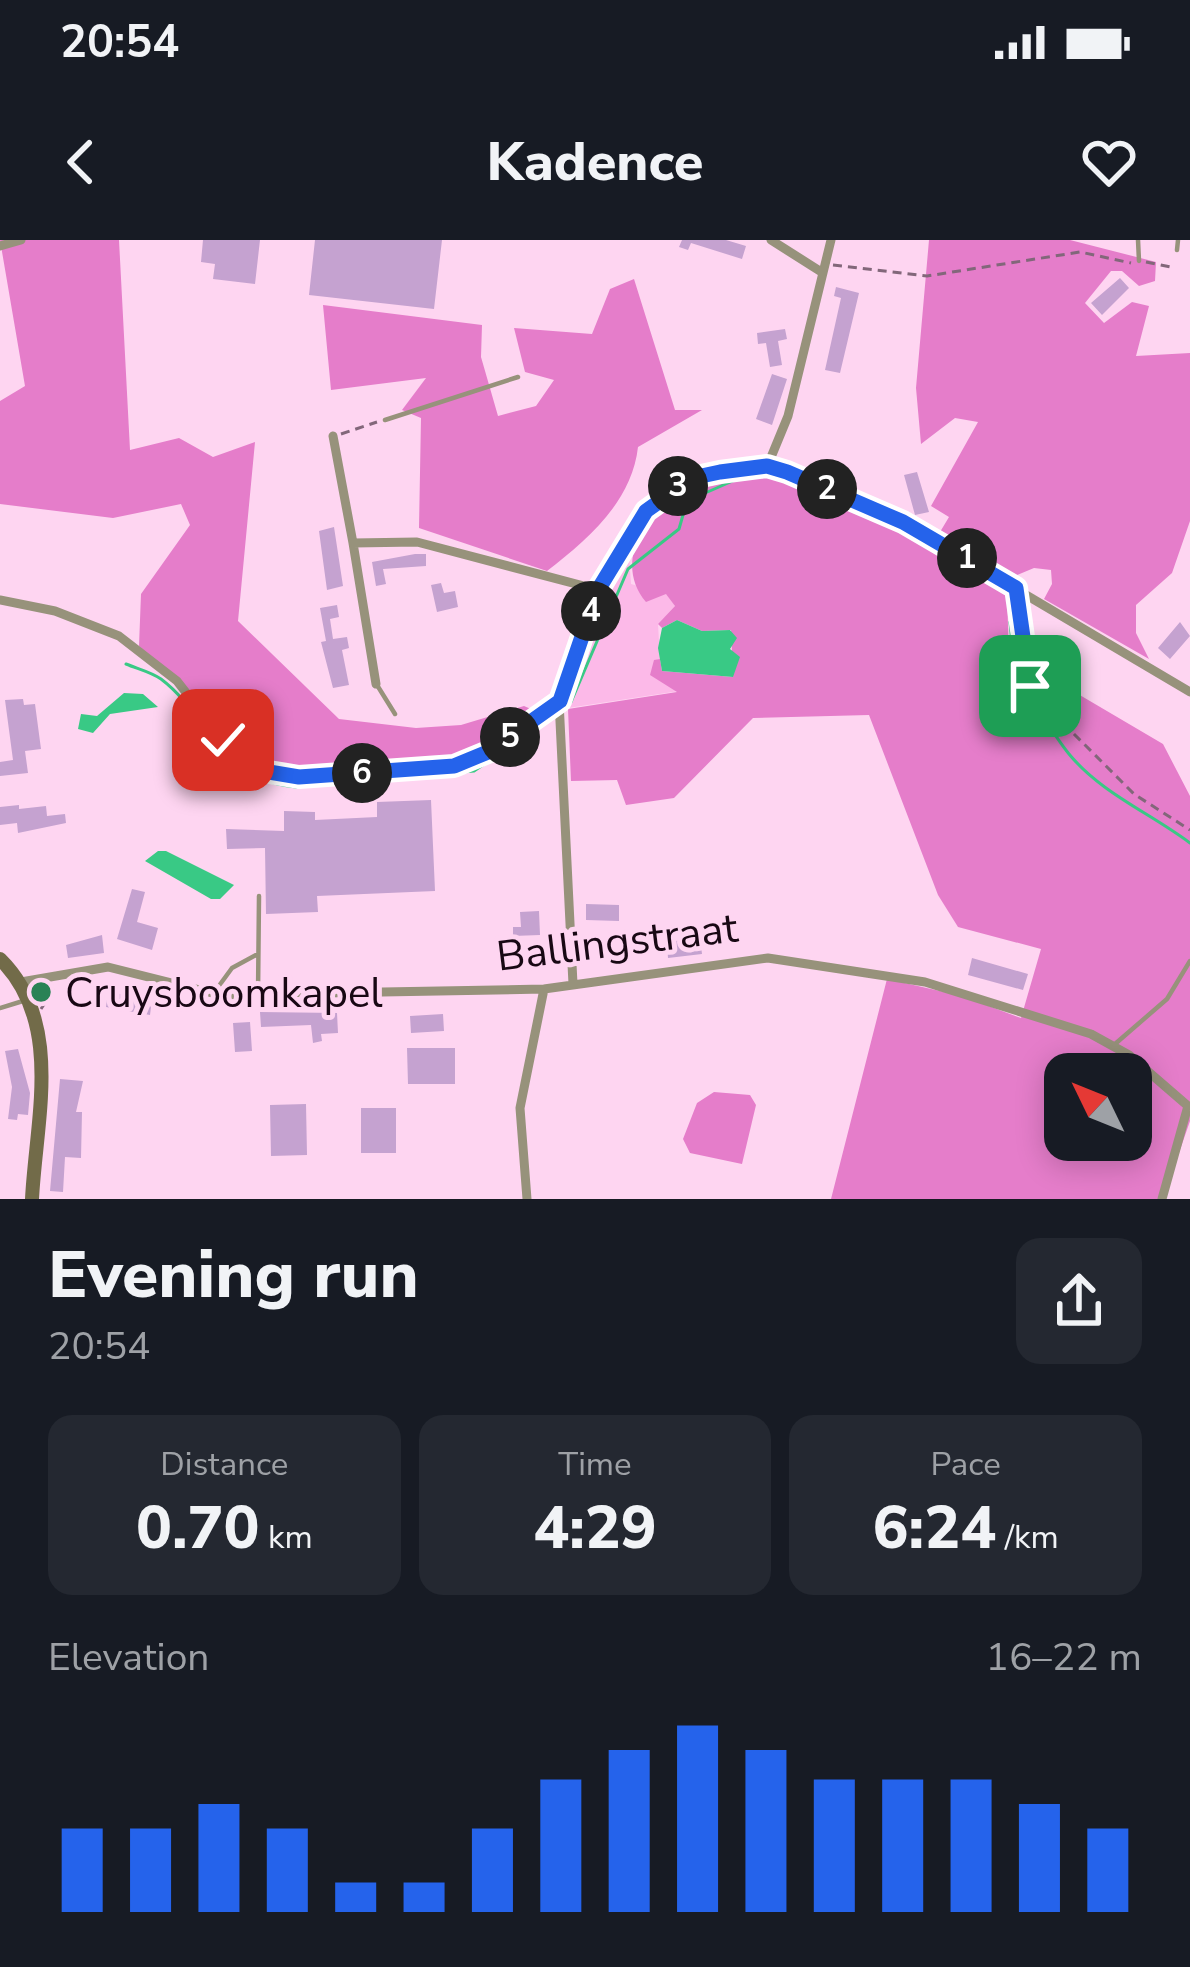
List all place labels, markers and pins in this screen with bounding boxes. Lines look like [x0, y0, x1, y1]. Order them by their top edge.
pin: 3 [648, 456, 708, 516]
pin: 2 [797, 459, 857, 519]
pin: 1 [937, 528, 997, 588]
pin: 4 [561, 581, 621, 641]
pin [979, 635, 1081, 737]
pin [172, 689, 274, 791]
pin: 5 [480, 707, 540, 767]
pin: 6 [332, 743, 392, 803]
place label: Cruysboomkapel [65, 965, 383, 1022]
marker: Cruysboomkapel [28, 979, 54, 1005]

